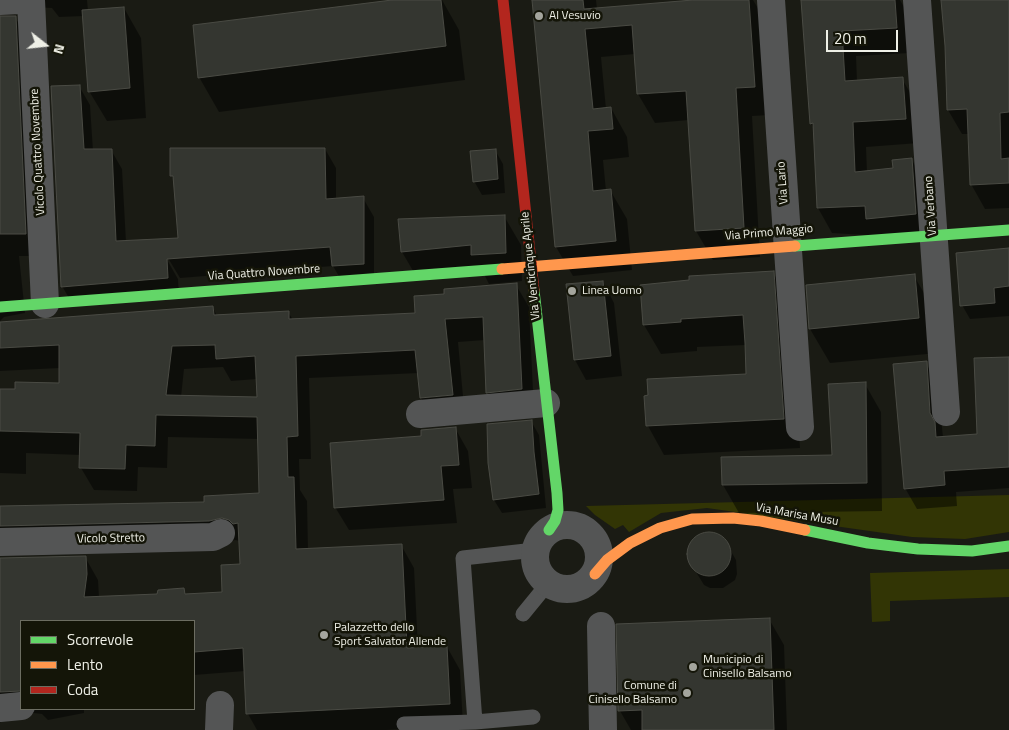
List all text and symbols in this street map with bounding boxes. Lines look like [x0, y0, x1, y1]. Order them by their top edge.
place label: Al Vesuvio [549, 9, 601, 23]
marker: Al Vesuvio [533, 10, 545, 22]
north arrow [20, 20, 70, 70]
scale bar [829, 20, 902, 52]
text: 20 m [834, 27, 867, 50]
text: N [48, 42, 71, 57]
street label: Vicolo Quattro Novembre [27, 88, 49, 216]
street label: Via Lario [774, 161, 792, 205]
street label: Via Verbano [922, 175, 940, 237]
street label: Via Venticinque Aprile [518, 211, 544, 321]
street label: Via Primo Maggio [724, 222, 814, 244]
street label: Via Quattro Novembre [207, 262, 321, 284]
place label: Linea Uomo [582, 284, 642, 298]
marker: Linea Uomo [566, 285, 578, 297]
street label: Via Marisa Musu [755, 501, 839, 529]
street label: Vicolo Stretto [77, 531, 145, 547]
legend [20, 620, 195, 710]
place label: Palazzetto dello Sport Salvator Allende [334, 621, 446, 649]
text: Scorrevole [67, 628, 133, 651]
marker: Palazzetto dello Sport Salvator Allende [318, 629, 330, 641]
text: Lento [67, 653, 103, 676]
place label: Municipio di Cinisello Balsamo [703, 653, 792, 681]
marker: Municipio di Cinisello Balsamo [687, 661, 699, 673]
text: Coda [67, 678, 98, 701]
place label: Comune di Cinisello Balsamo [588, 679, 677, 707]
marker: Comune di Cinisello Balsamo [681, 687, 693, 699]

